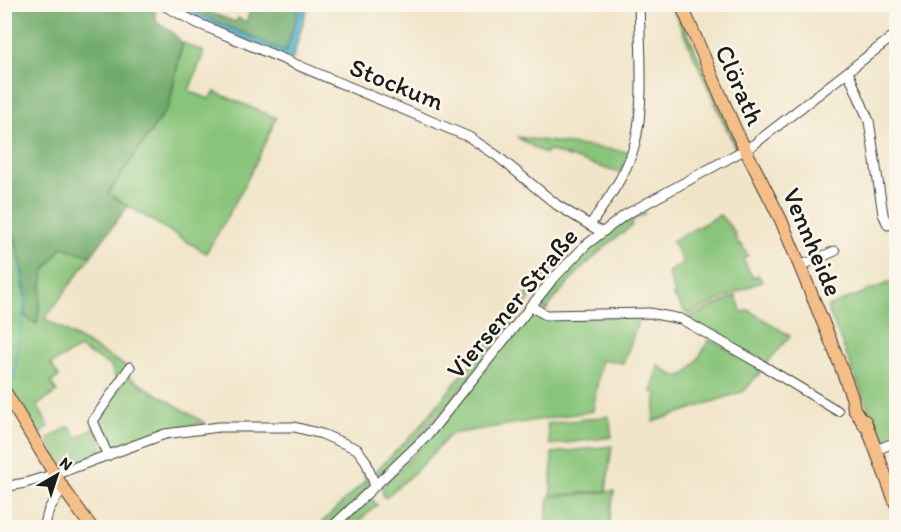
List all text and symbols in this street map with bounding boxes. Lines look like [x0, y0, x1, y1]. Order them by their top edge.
street label: Clörath [708, 40, 772, 130]
street label: Stockum [345, 51, 449, 117]
street label: Vennheide [776, 183, 850, 301]
street label: Viersener Straße [439, 221, 585, 385]
north arrow [27, 445, 87, 505]
text: N [56, 453, 76, 475]

